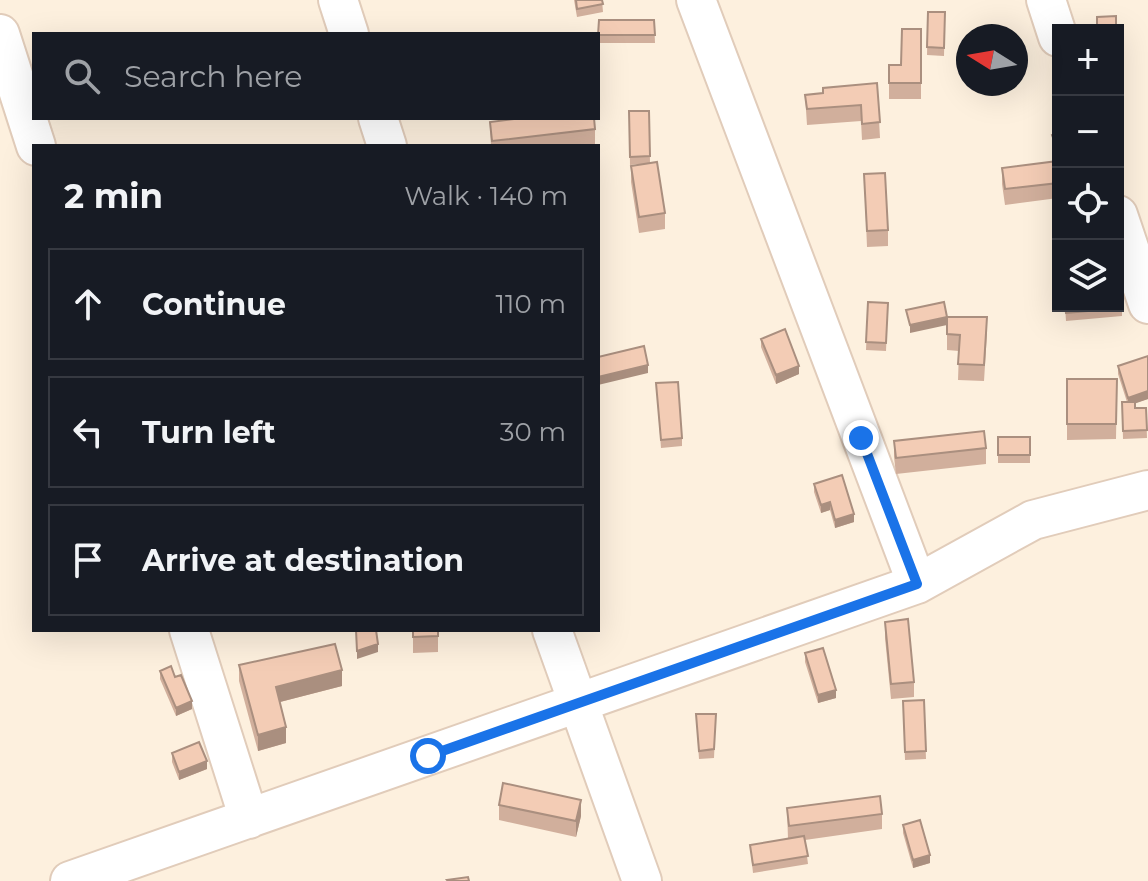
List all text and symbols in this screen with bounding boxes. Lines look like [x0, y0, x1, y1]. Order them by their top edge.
north arrow [956, 24, 1028, 96]
map controls [1052, 24, 1124, 312]
button: + [1052, 24, 1124, 96]
search box [32, 32, 600, 120]
icon: search [60, 54, 104, 98]
text: Search here [124, 58, 302, 95]
button: − [1052, 96, 1124, 168]
button: locate [1052, 168, 1124, 240]
text: 2 min [64, 175, 163, 217]
text: Walk · 140 m [404, 180, 568, 212]
button: layers [1052, 240, 1124, 312]
icon: ahead [66, 282, 110, 326]
text: Continue [142, 286, 286, 323]
text: 110 m [496, 288, 566, 320]
icon: left [66, 410, 110, 454]
text: Turn left [142, 414, 275, 451]
text: 30 m [500, 416, 566, 448]
route end [843, 420, 879, 456]
icon: arrive [66, 538, 110, 582]
text: Arrive at destination [142, 542, 464, 579]
route start [410, 738, 446, 774]

